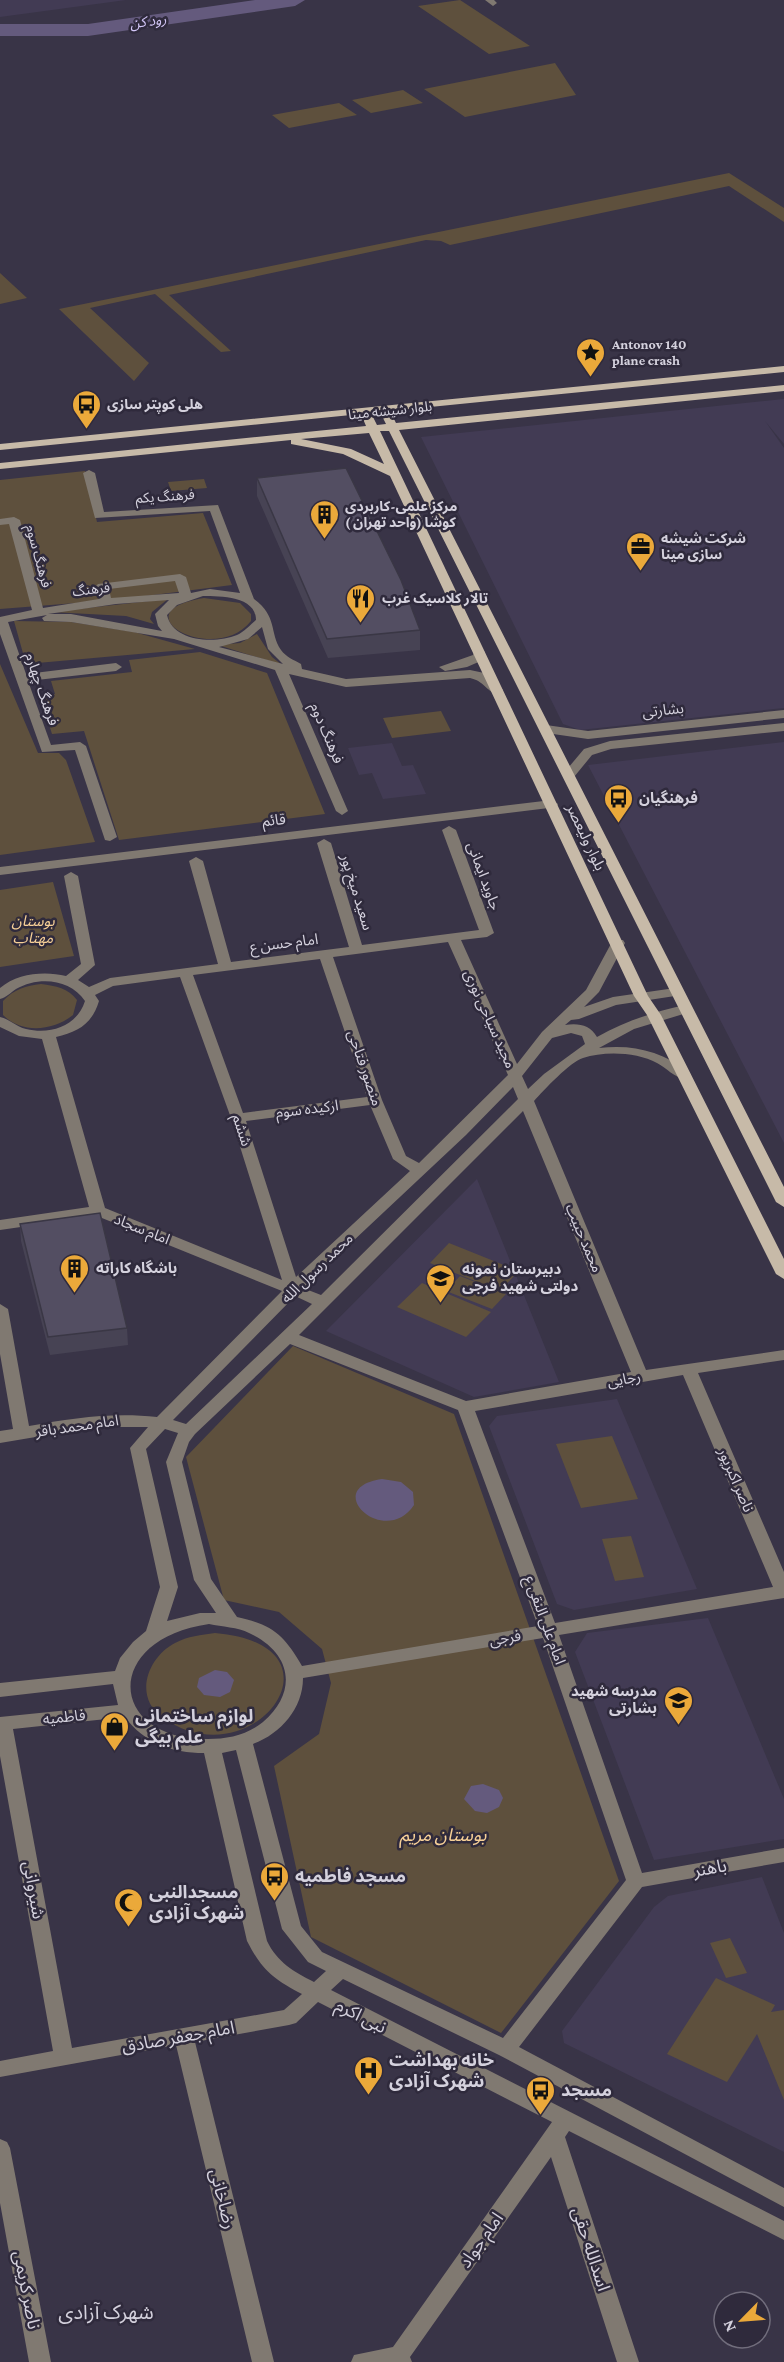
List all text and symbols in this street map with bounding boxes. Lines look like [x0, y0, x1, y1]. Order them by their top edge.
water label: رود کن [129, 11, 167, 32]
place icon: Antonov 140 plane crash [575, 336, 607, 378]
place label: Antonov 140 plane crash [611, 336, 687, 368]
bus stop icon: هلی کوپتر سازی [70, 388, 102, 430]
place label: هلی کوپتر سازی [107, 396, 203, 414]
street label: بلوار شیشه مینا [347, 398, 433, 423]
street label: فرهنگ یکم [135, 486, 195, 509]
building icon: مرکز علمی-کاربردی کوشا (واحد تهران ) [308, 498, 340, 540]
place label: مرکز علمی-کاربردی کوشا (واحد تهران ) [345, 498, 457, 531]
street label: فرهنگ سوم [20, 523, 55, 590]
office icon: شرکت شیشه سازی مینا [624, 530, 656, 572]
place label: شرکت شیشه سازی مینا [661, 530, 746, 563]
street label: فرهنگ [71, 579, 111, 600]
restaurant icon: تالار کلاسیک غرب [345, 582, 377, 624]
place label: تالار کلاسیک غرب [382, 590, 488, 607]
street label: فرهنگ چهارم [19, 650, 62, 729]
street label: فرهنگ دوم [304, 700, 347, 767]
street label: بشارتی [641, 700, 685, 721]
bus stop icon: فرهنگیان [602, 782, 634, 824]
place label: فرهنگیان [639, 789, 698, 807]
street label: بلوار ولیعصر [562, 800, 608, 873]
street label: قائم [261, 811, 287, 832]
street label: جاوید ایمانی [463, 840, 504, 913]
street label: سعید میخ پور [334, 851, 376, 934]
park label: بوستان مهتاب [11, 913, 56, 947]
street label: امام حسن ع [249, 931, 320, 959]
street label: مجید سیاحی نوری [460, 967, 519, 1071]
street label: منصور فتاحی [344, 1028, 385, 1108]
street label: ارکیده سوم [275, 1097, 340, 1124]
street label: ششم [226, 1112, 255, 1149]
street label: محمد حبیب [562, 1201, 606, 1275]
street label: امام سجاد [111, 1211, 172, 1250]
street label: محمد رسول الله [278, 1230, 357, 1307]
building icon: باشگاه کاراته [59, 1252, 91, 1294]
place label: باشگاه کاراته [96, 1259, 177, 1277]
place label: دبیرستان نمونه دولتی شهید فرجی [462, 1261, 579, 1295]
school or university icon: دبیرستان نمونه دولتی شهید فرجی [425, 1262, 457, 1304]
street label: رجایی [606, 1368, 642, 1391]
street label: امام محمد باقر [33, 1412, 120, 1443]
street label: ناصر اکبرپور [713, 1445, 757, 1515]
street label: امام علی النقی ع [518, 1573, 568, 1668]
street label: فرجی [488, 1627, 523, 1650]
place label: مدرسه شهید بشارتی [571, 1683, 657, 1717]
school or university icon: مدرسه شهید بشارتی [662, 1684, 694, 1726]
place label: لوازم ساختمانی علم بیگی [135, 1706, 253, 1750]
street label: فاطمیه [42, 1707, 86, 1727]
shop icon: لوازم ساختمانی علم بیگی [98, 1710, 130, 1752]
park label: بوستان مریم [399, 1825, 486, 1849]
street label: باهنر [691, 1855, 729, 1882]
street label: شیروانی [18, 1860, 49, 1921]
bus stop icon: مسجد فاطمیه [258, 1860, 290, 1902]
place label: مسجد فاطمیه [295, 1866, 406, 1886]
place label: مسجدالنبی شهرک آزادی [149, 1882, 244, 1924]
mosque icon: مسجدالنبی شهرک آزادی [112, 1886, 144, 1928]
street label: نبی اکرم [330, 1995, 390, 2041]
street label: امام جعفر صادق [120, 2017, 237, 2061]
place label: خانه بهداشت شهرک آزادی [389, 2050, 494, 2092]
hospital icon: خانه بهداشت شهرک آزادی [352, 2054, 384, 2096]
bus stop icon: مسجد [524, 2074, 556, 2116]
place label: مسجد [561, 2080, 612, 2100]
street label: رضاخانی [205, 2167, 240, 2231]
street label: اسدالله حقی [567, 2204, 614, 2294]
street label: امام جواد [455, 2208, 511, 2274]
street label: ناصر کریمی [9, 2249, 44, 2331]
north arrow [712, 2290, 772, 2350]
district label: شهرک آزادی [58, 2301, 154, 2324]
text: N [719, 2318, 739, 2335]

